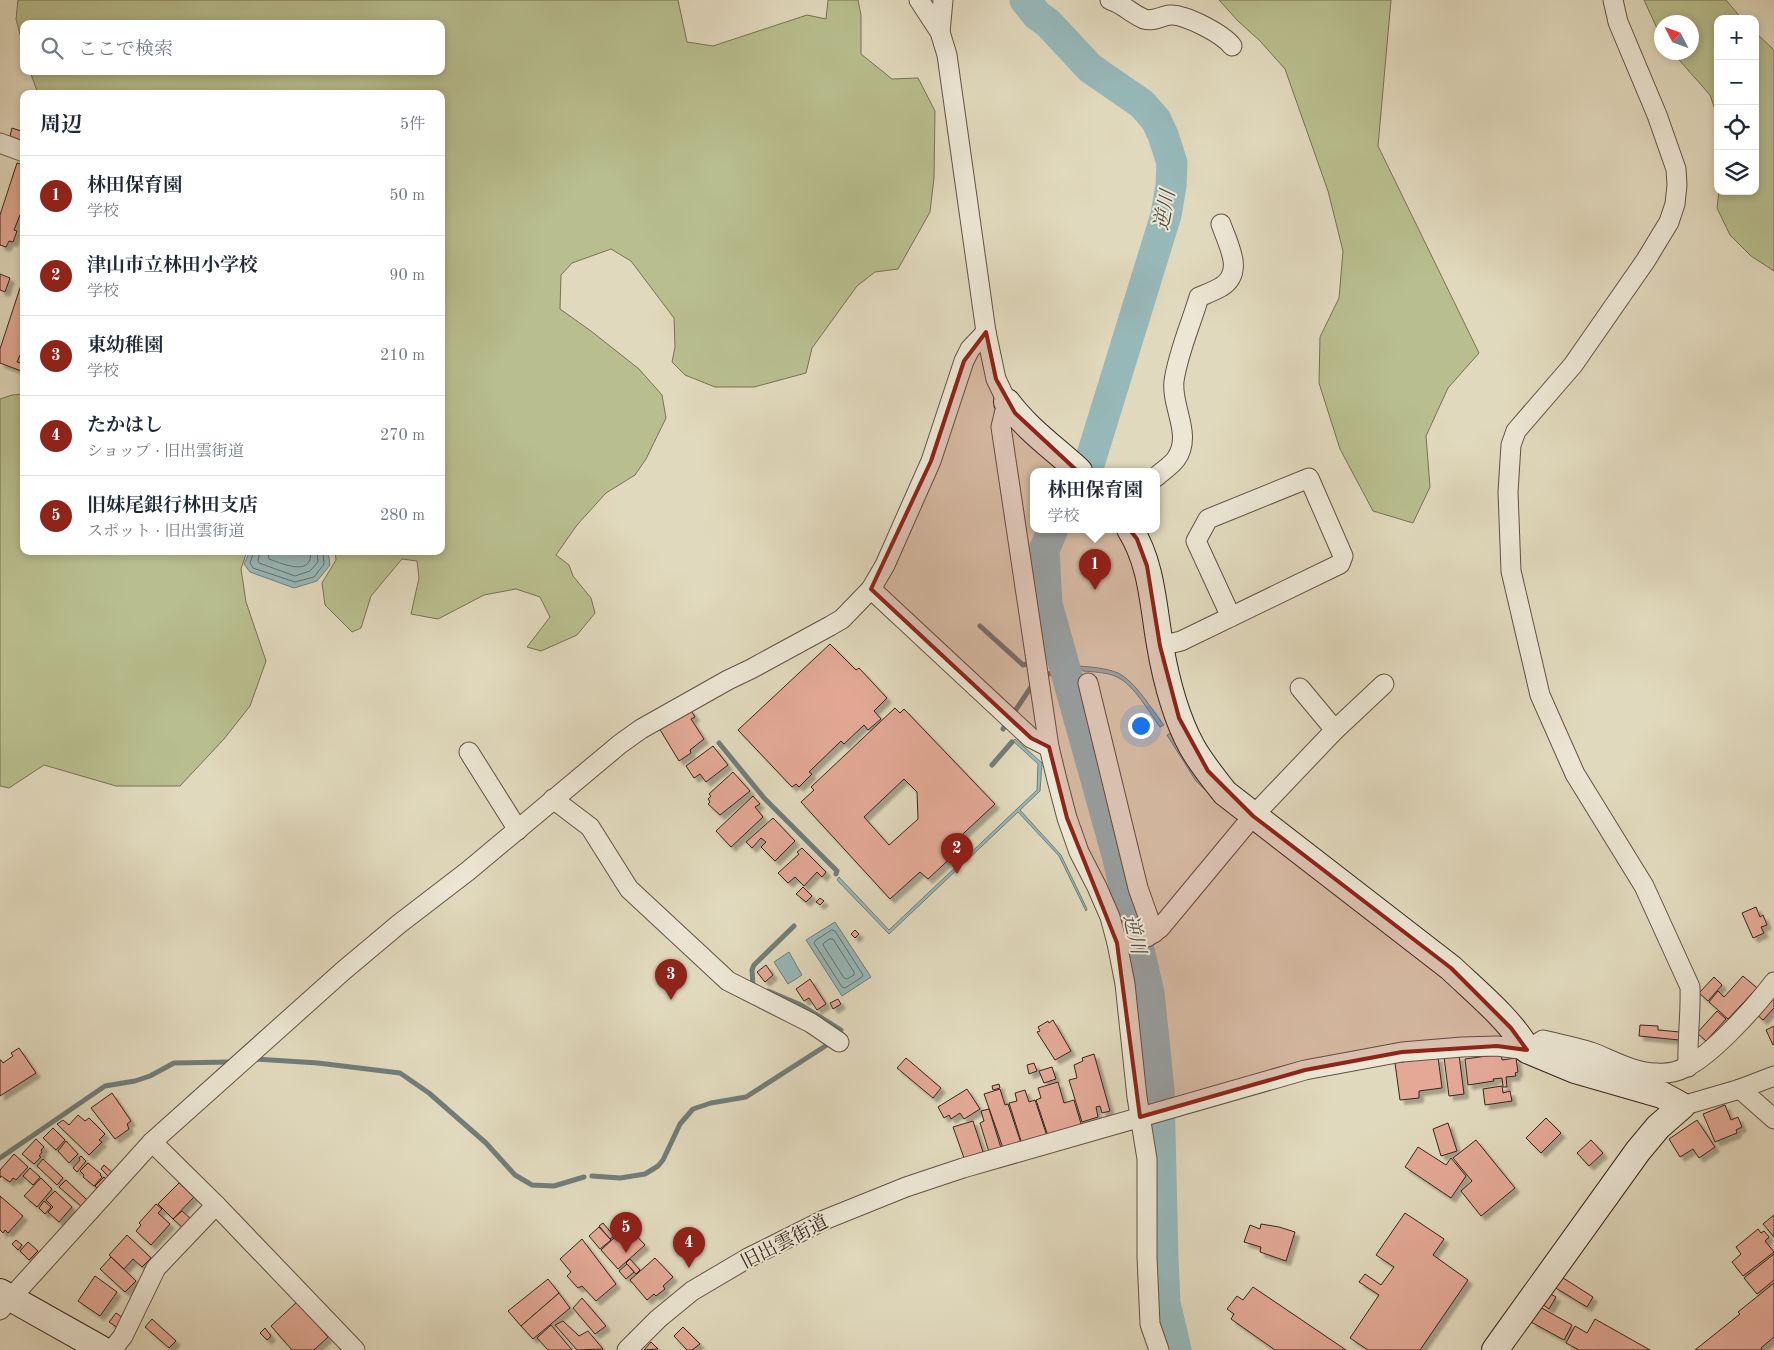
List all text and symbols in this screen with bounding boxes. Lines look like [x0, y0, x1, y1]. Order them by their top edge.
north arrow [1654, 15, 1699, 60]
map controls [1714, 15, 1759, 195]
button: + [1714, 15, 1759, 60]
search box [20, 20, 445, 75]
icon: search [38, 34, 66, 62]
text: ここで検索 [78, 41, 173, 60]
button: − [1714, 60, 1759, 105]
button: locate [1714, 105, 1759, 150]
text: 周辺 [40, 115, 82, 136]
text: 5件 [400, 117, 425, 133]
button: layers [1714, 150, 1759, 195]
text: 林田保育園 [87, 177, 182, 196]
water label: 逆川 [1150, 186, 1180, 232]
text: 1 [51, 188, 61, 204]
text: 50 m [389, 188, 425, 204]
text: 学校 [87, 204, 119, 220]
text: 津山市立林田小学校 [87, 257, 258, 276]
text: 2 [51, 268, 61, 284]
text: 90 m [389, 268, 425, 284]
text: 学校 [87, 284, 119, 300]
text: 東幼稚園 [87, 337, 163, 356]
text: 3 [51, 348, 61, 364]
text: 210 m [380, 348, 425, 364]
text: 学校 [87, 364, 119, 380]
text: たかはし [87, 417, 163, 436]
text: 4 [51, 428, 61, 444]
text: 270 m [380, 428, 425, 444]
text: ショップ · 旧出雲街道 [87, 444, 244, 460]
popup [1030, 468, 1160, 533]
text: 林田保育園 [1047, 482, 1143, 501]
text: 旧妹尾銀行林田支店 [87, 497, 258, 516]
text: 5 [51, 508, 61, 524]
text: 280 m [380, 508, 425, 524]
text: 学校 [1047, 509, 1080, 525]
text: スポット · 旧出雲街道 [87, 524, 244, 540]
pin: 1 [1079, 549, 1111, 590]
your location [1128, 713, 1154, 739]
pin: 2 [941, 833, 973, 874]
water label: 逆川 [1119, 912, 1150, 958]
pin: 3 [655, 959, 687, 1000]
street label: 旧出雲街道 [738, 1211, 832, 1273]
pin: 5 [610, 1212, 642, 1253]
pin: 4 [673, 1227, 705, 1268]

